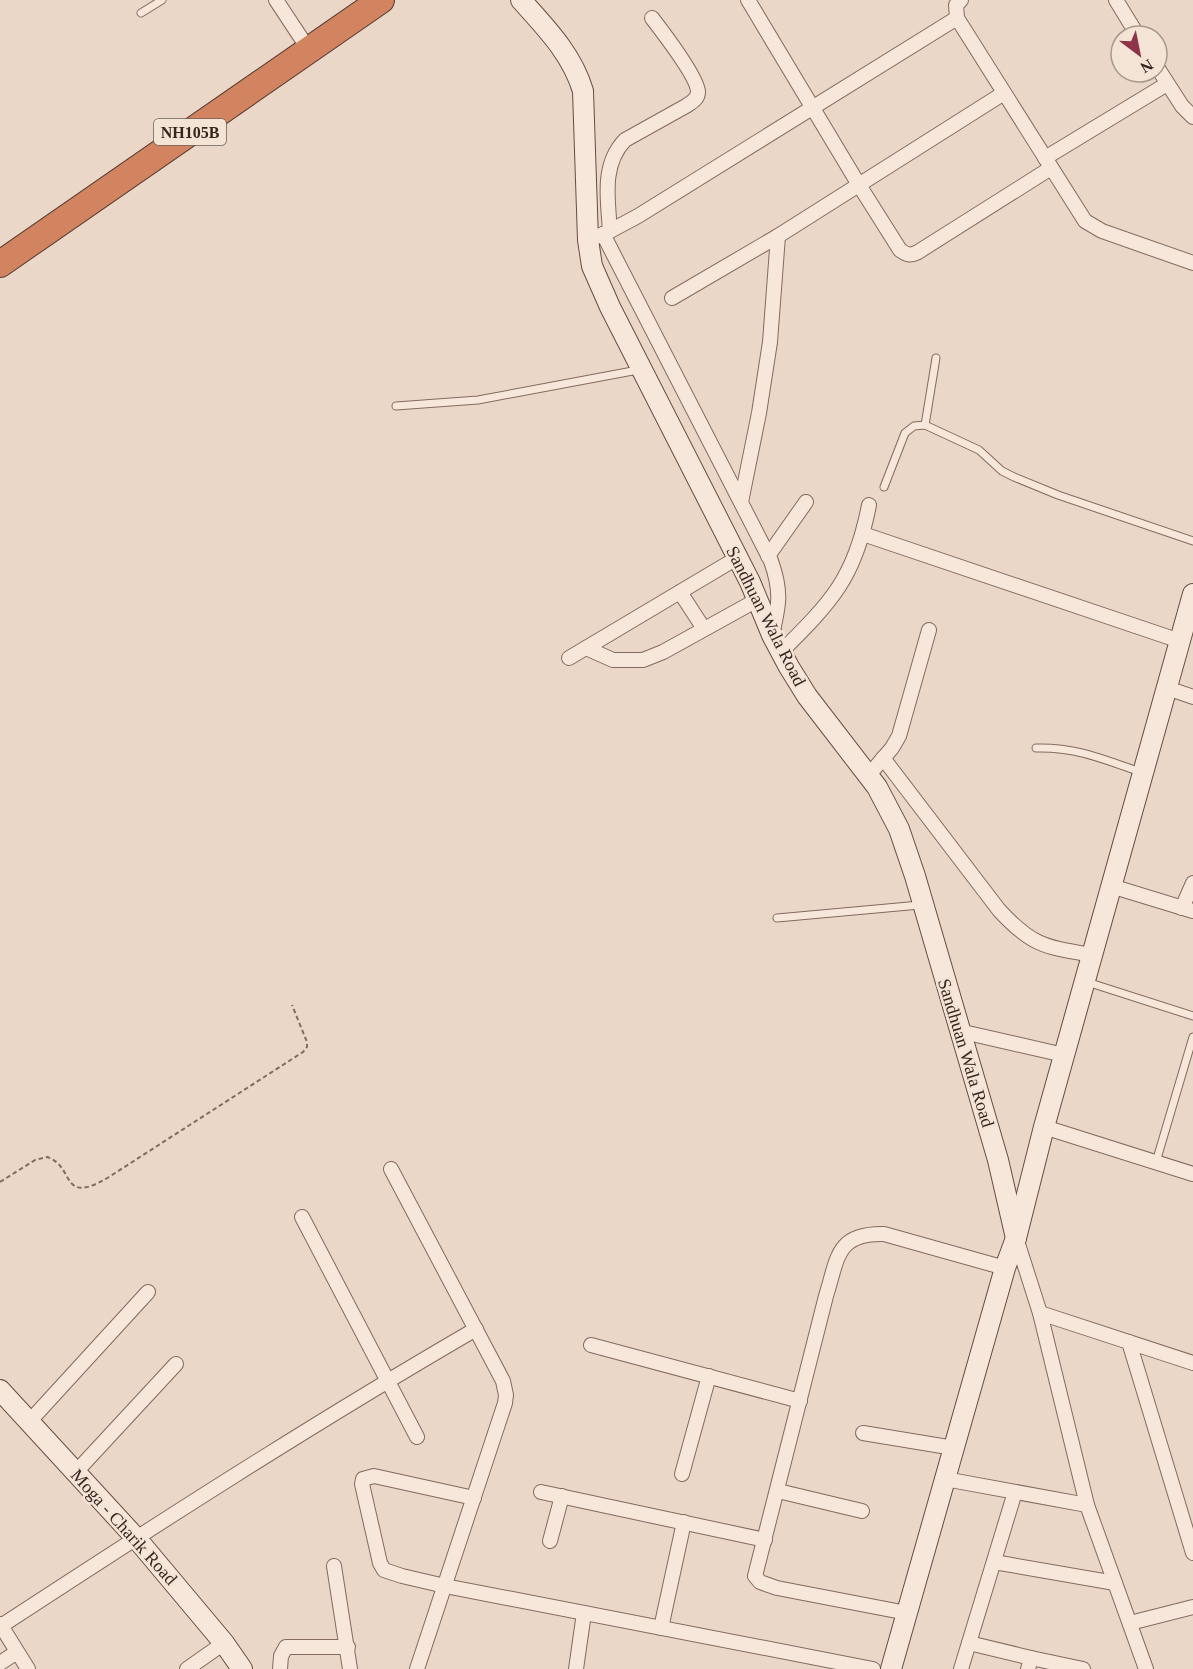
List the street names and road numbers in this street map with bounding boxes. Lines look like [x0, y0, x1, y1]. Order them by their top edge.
road number: NH105B [154, 119, 226, 145]
street label: Sandhuan Wala Road [722, 543, 810, 689]
street label: Sandhuan Wala Road [934, 976, 998, 1130]
street label: Moga - Charik Road [67, 1465, 181, 1589]

